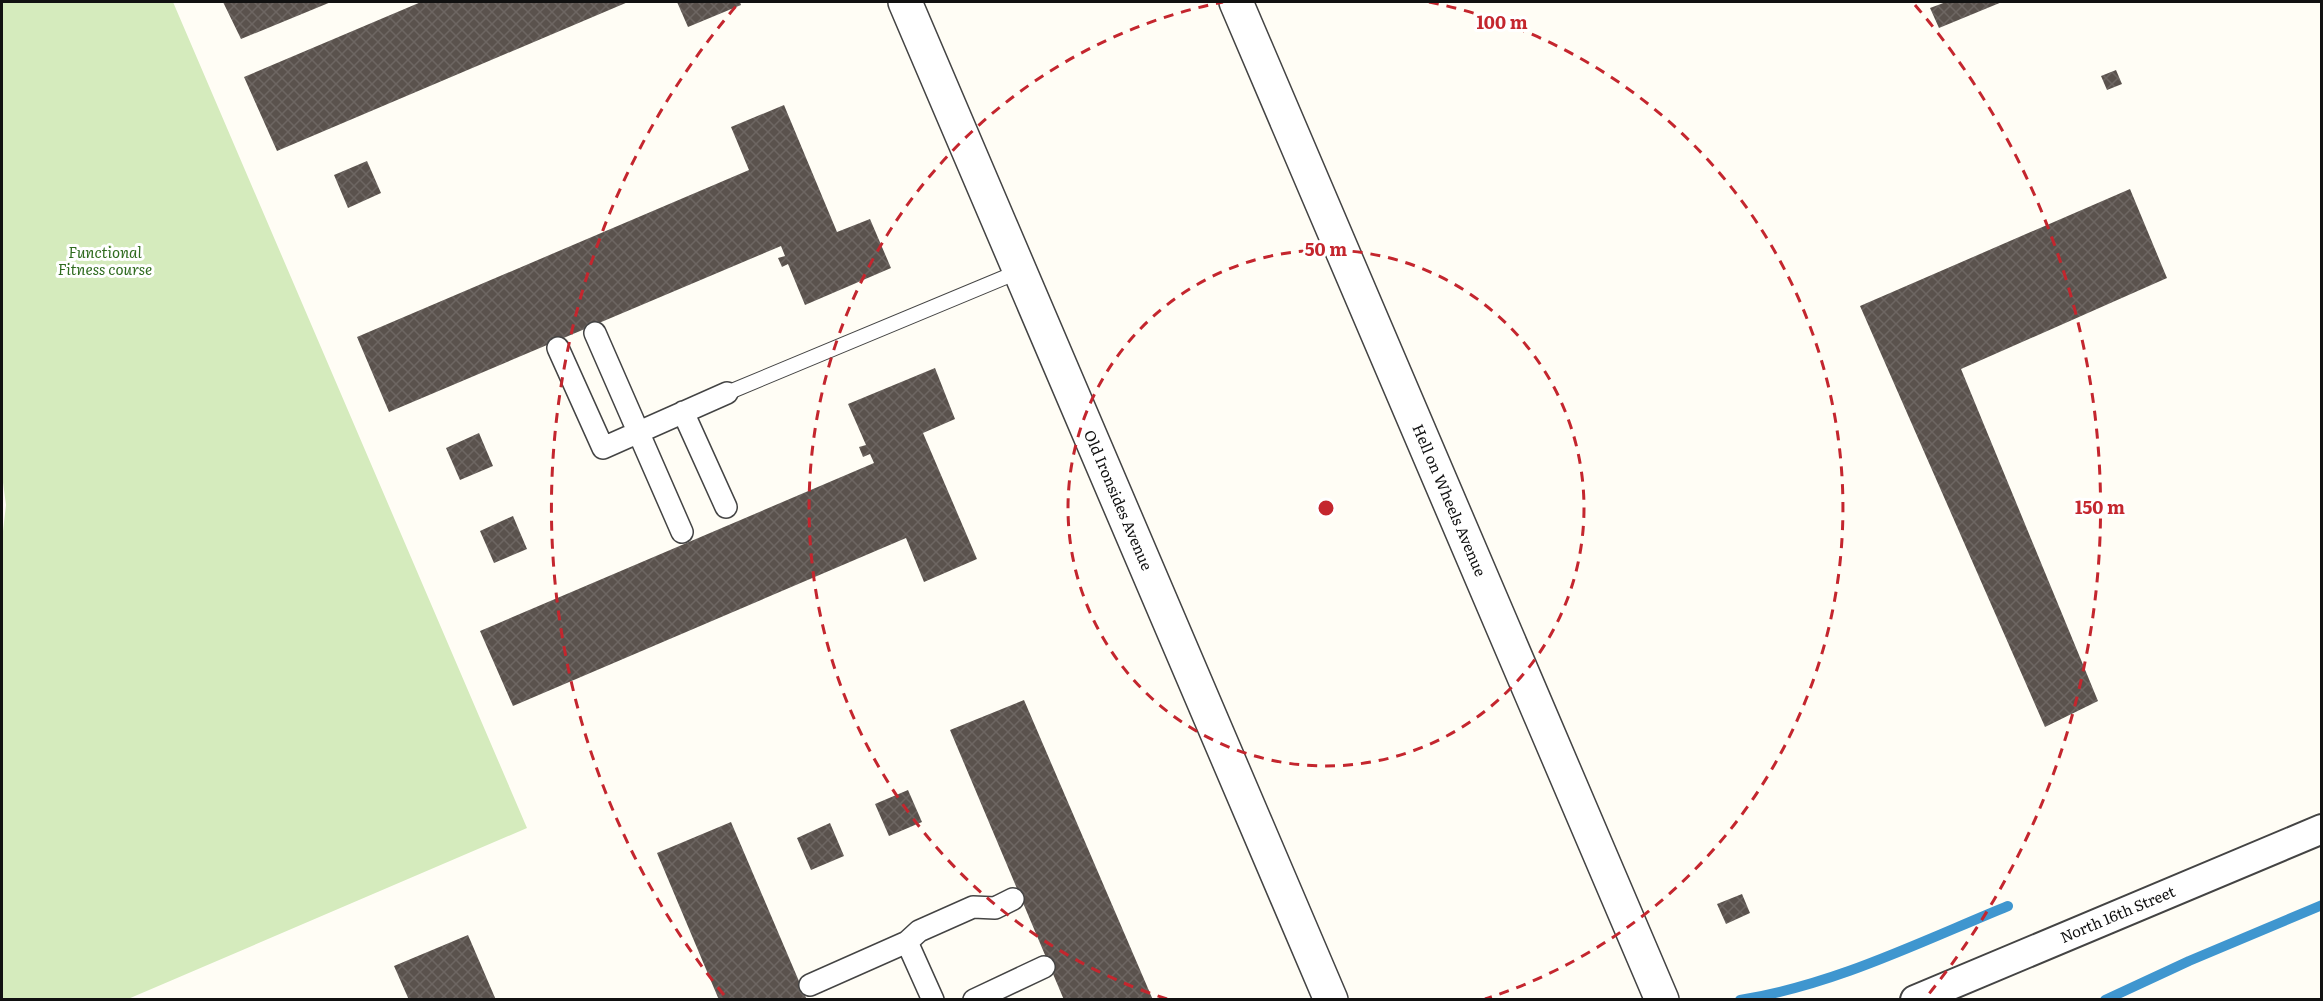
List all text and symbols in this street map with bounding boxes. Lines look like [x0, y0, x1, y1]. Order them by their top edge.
text: 100 m [1476, 8, 1528, 35]
text: 50 m [1305, 235, 1347, 262]
park label: Functional Fitness course [58, 240, 152, 280]
street label: Hell on Wheels Avenue [1407, 420, 1493, 580]
street label: Old Ironsides Avenue [1079, 426, 1159, 574]
text: 150 m [2075, 493, 2125, 520]
centre of rings [1316, 498, 1336, 518]
street label: North 16th Street [2056, 879, 2178, 948]

